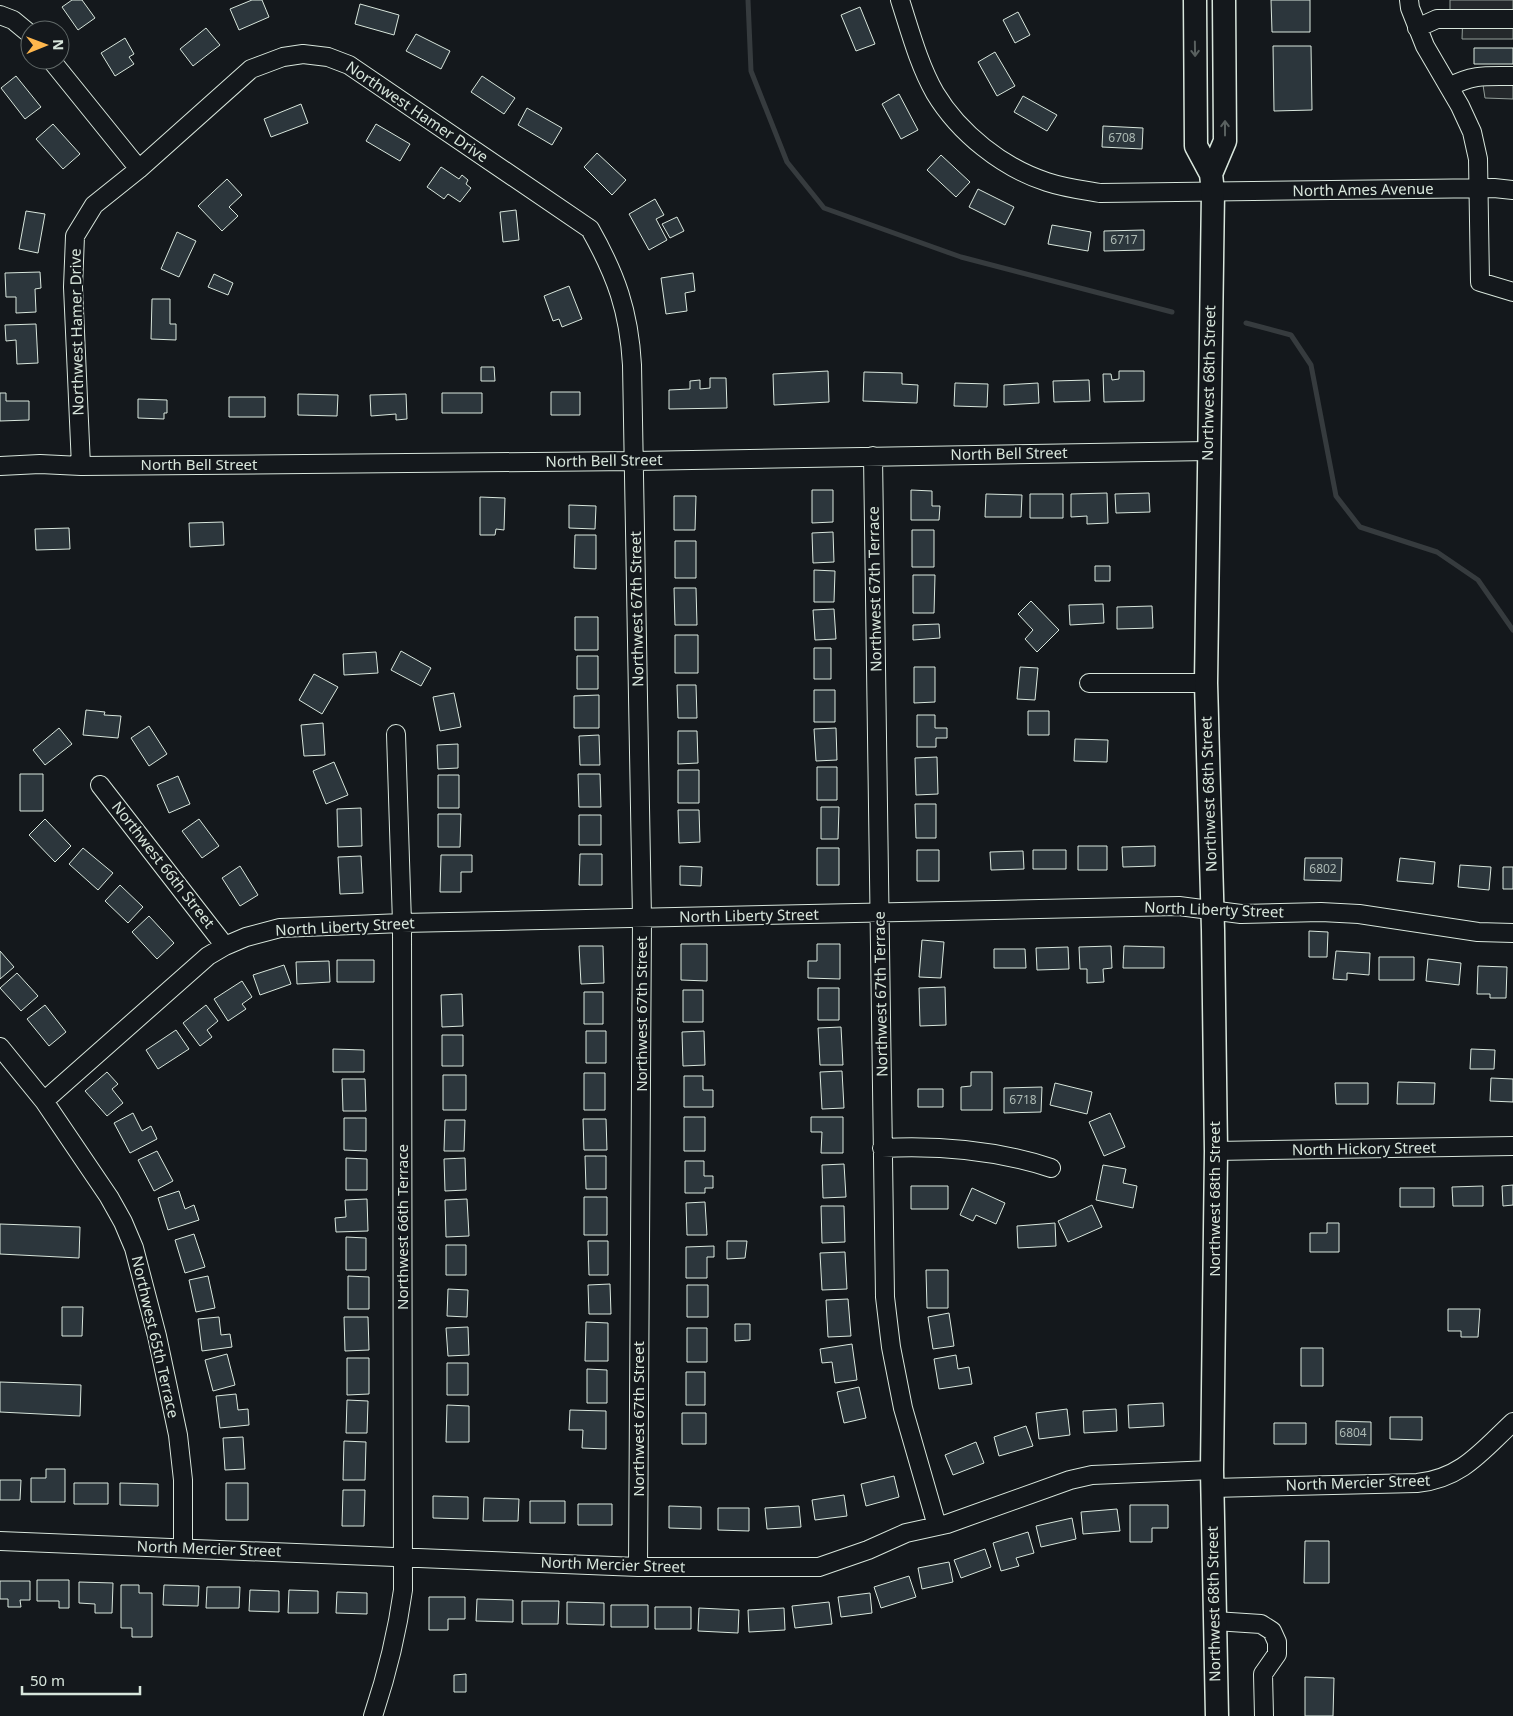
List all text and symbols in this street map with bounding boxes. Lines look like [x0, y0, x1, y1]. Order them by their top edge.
north arrow [20, 20, 70, 70]
text: N [49, 39, 68, 51]
one-way arrow [1190, 40, 1200, 56]
street label: Northwest Hamer Drive [343, 56, 493, 166]
one-way arrow [1220, 121, 1230, 137]
house number: 6708 [1108, 129, 1136, 146]
street label: North Ames Avenue [1292, 178, 1434, 200]
house number: 6717 [1110, 231, 1138, 248]
street label: Northwest Hamer Drive [65, 248, 87, 416]
street label: Northwest 68th Street [1197, 304, 1219, 461]
street label: North Bell Street [950, 442, 1068, 464]
street label: North Bell Street [545, 449, 663, 471]
street label: North Bell Street [141, 454, 258, 474]
street label: Northwest 67th Terrace [863, 506, 885, 672]
street label: Northwest 67th Street [625, 530, 647, 687]
street label: Northwest 68th Street [1195, 715, 1221, 872]
street label: Northwest 66th Street [108, 797, 220, 932]
house number: 6802 [1309, 860, 1337, 877]
street label: North Liberty Street [1144, 897, 1285, 921]
street label: North Liberty Street [679, 904, 820, 926]
street label: Northwest 67th Terrace [869, 911, 891, 1077]
street label: North Liberty Street [275, 912, 416, 940]
street label: Northwest 67th Street [631, 936, 651, 1092]
house number: 6718 [1009, 1091, 1037, 1108]
street label: Northwest 68th Street [1204, 1121, 1224, 1277]
street label: North Hickory Street [1292, 1137, 1437, 1159]
street label: Northwest 66th Terrace [392, 1144, 412, 1310]
street label: Northwest 65th Terrace [128, 1254, 184, 1420]
street label: Northwest 67th Street [628, 1341, 648, 1497]
house number: 6804 [1339, 1424, 1367, 1441]
street label: North Mercier Street [1285, 1469, 1431, 1495]
street label: Northwest 68th Street [1202, 1525, 1224, 1682]
street label: North Mercier Street [136, 1535, 282, 1561]
street label: North Mercier Street [540, 1551, 686, 1577]
scale bar [22, 1664, 140, 1696]
text: 50 m [30, 1670, 65, 1690]

